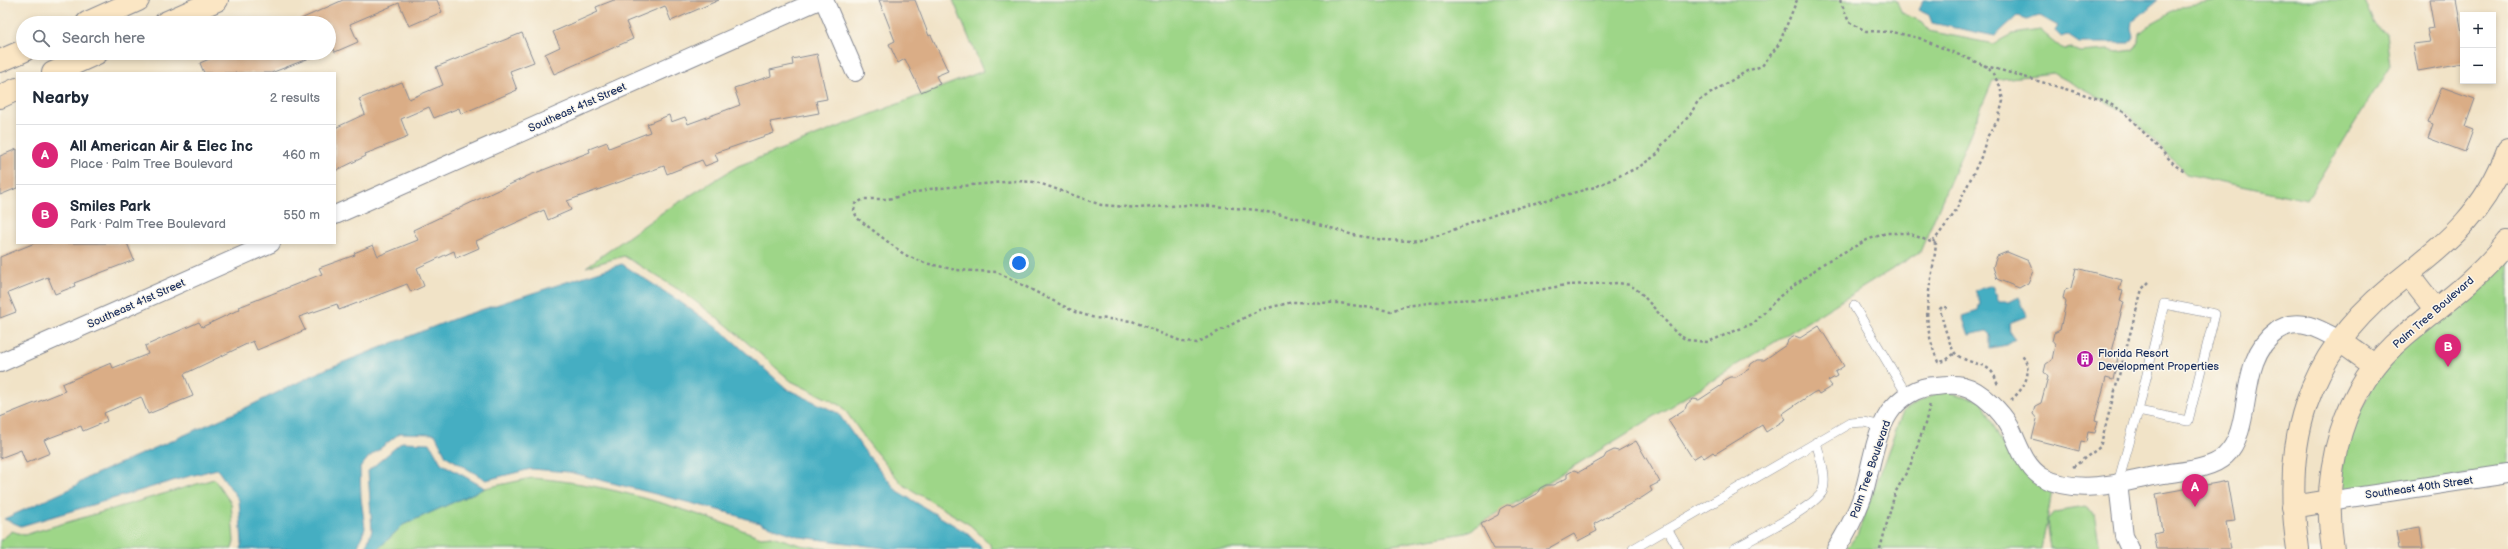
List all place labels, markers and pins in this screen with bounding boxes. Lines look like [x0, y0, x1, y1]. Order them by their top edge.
pin: B [2435, 334, 2461, 367]
place label: Florida Resort Development Properties [2098, 347, 2220, 373]
building icon: Florida Resort Development Properties [2075, 349, 2095, 369]
pin: A [2182, 474, 2208, 507]

